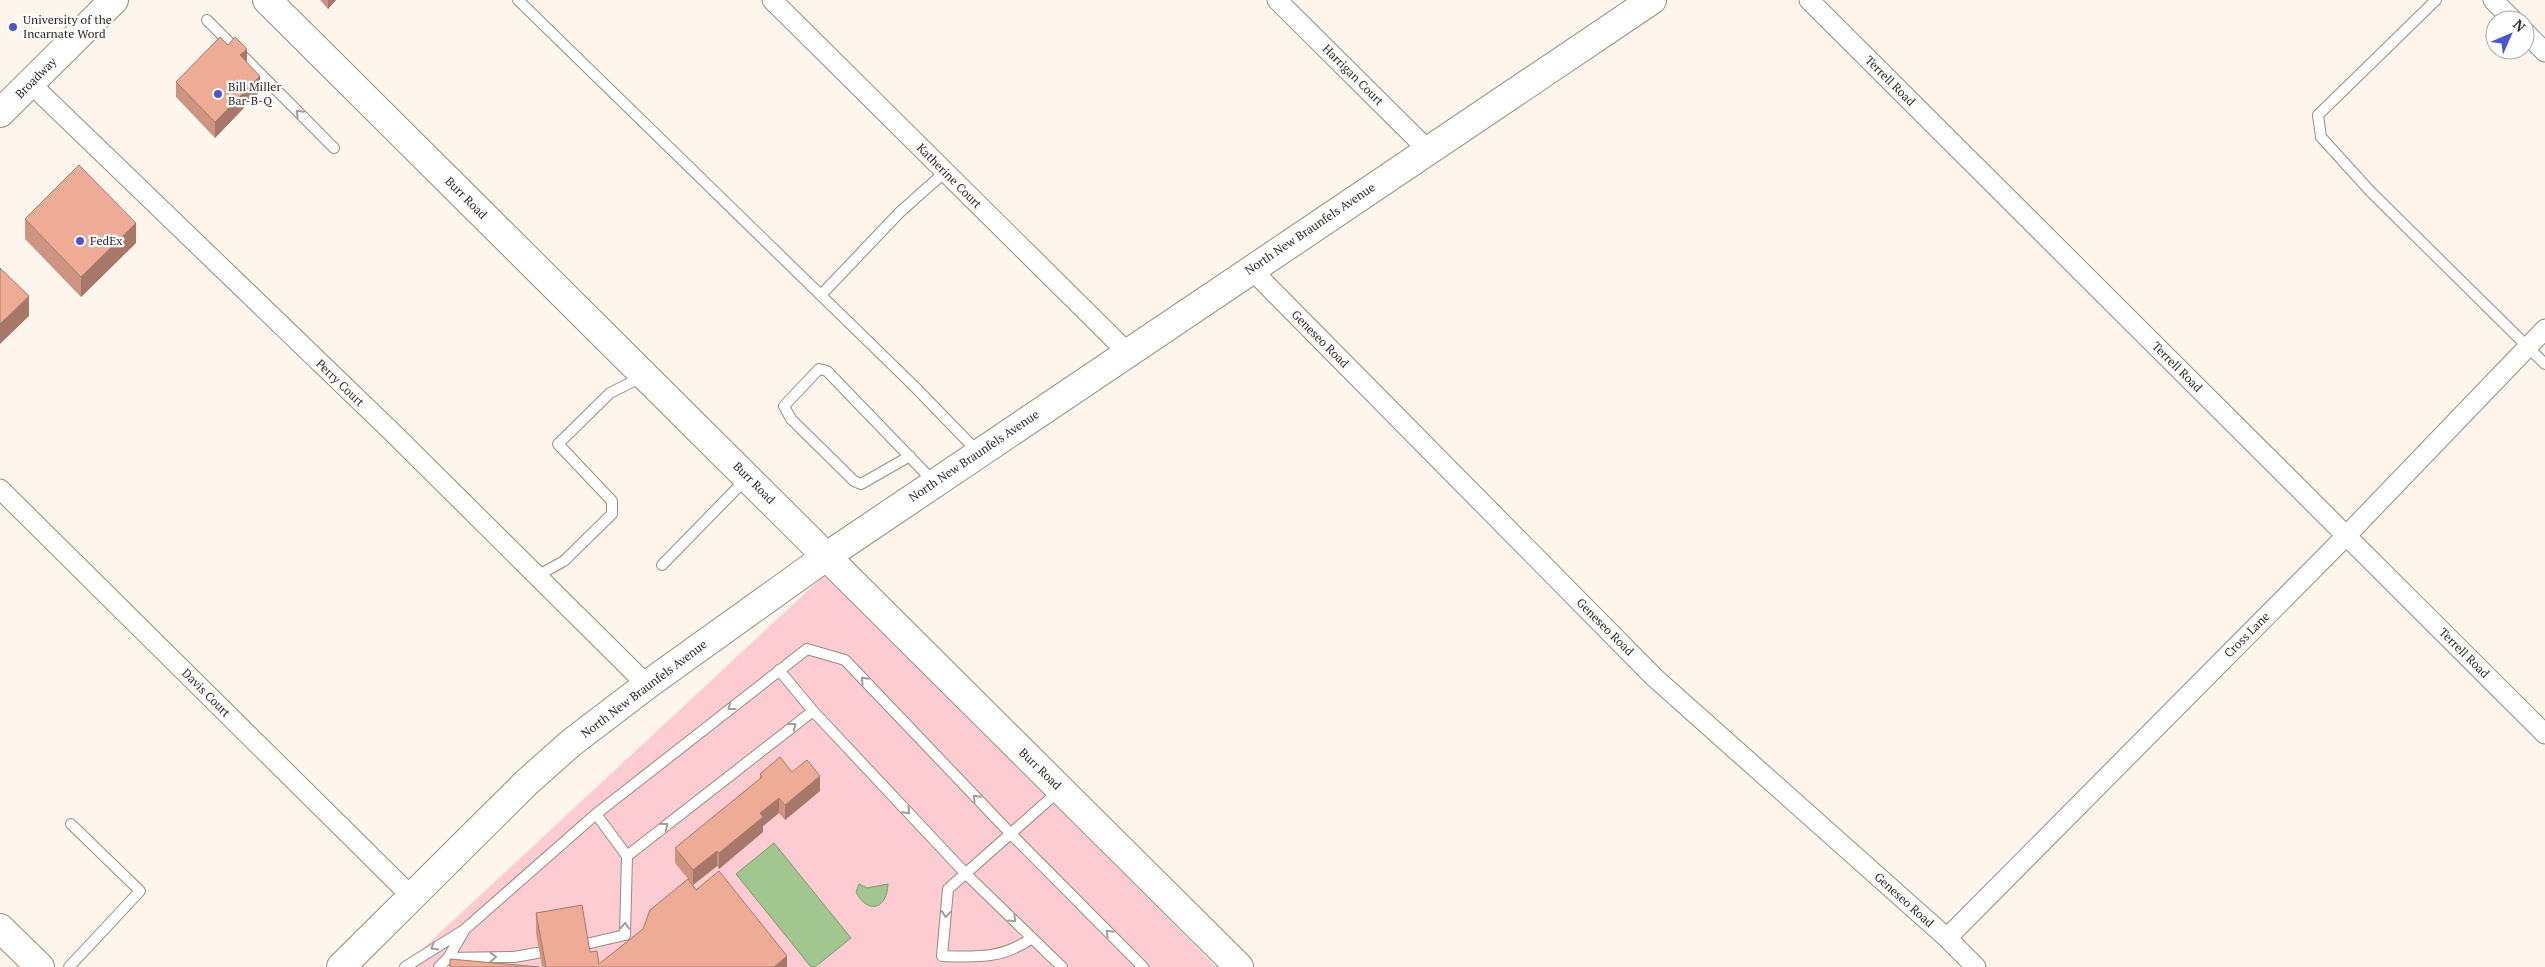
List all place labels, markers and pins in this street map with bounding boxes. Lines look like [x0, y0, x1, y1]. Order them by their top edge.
place label: University of the Incarnate Word [23, 12, 112, 41]
marker: University of the Incarnate Word [7, 21, 19, 33]
place label: Bill Miller Bar-B-Q [228, 79, 281, 108]
marker: Bill Miller Bar-B-Q [212, 88, 224, 100]
place label: FedEx [90, 233, 123, 248]
marker: FedEx [74, 235, 86, 247]

